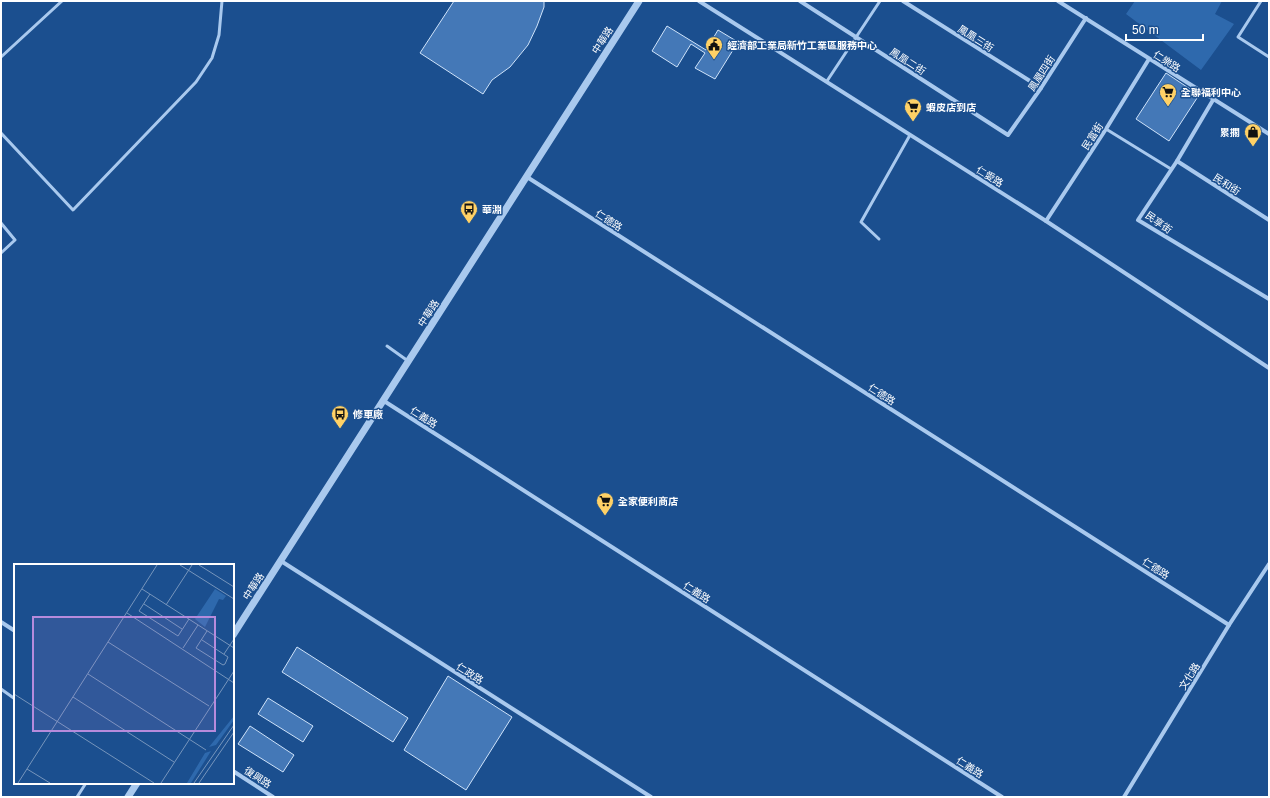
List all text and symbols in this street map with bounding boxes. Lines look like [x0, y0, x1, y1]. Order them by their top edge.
scale bar [1126, 16, 1203, 42]
street label: 鳳凰三街 [956, 23, 996, 54]
text: 50 m [1132, 23, 1159, 37]
street label: 中華路 [590, 25, 615, 56]
public building icon: 經濟部工業局新竹工業區服務中心 [704, 35, 724, 60]
place label: 經濟部工業局新竹工業區服務中心 [727, 40, 877, 51]
street label: 鳳凰二街 [888, 46, 927, 77]
street label: 仁樂路 [1151, 49, 1182, 74]
street label: 鳳凰四街 [1026, 54, 1057, 93]
supermarket icon: 全聯福利中心 [1158, 82, 1178, 107]
place label: 全聯福利中心 [1181, 87, 1241, 98]
supermarket icon: 蝦皮店到店 [903, 97, 923, 122]
place label: 蝦皮店到店 [926, 102, 976, 113]
street label: 民富街 [1080, 121, 1105, 152]
shop icon: 累擱 [1243, 122, 1263, 147]
place label: 累擱 [1220, 127, 1240, 138]
street label: 仁愛路 [974, 164, 1005, 189]
street label: 民和街 [1211, 172, 1242, 197]
bus stop icon: 華淵 [459, 199, 479, 224]
place label: 華淵 [482, 204, 502, 215]
street label: 仁德路 [593, 208, 624, 233]
street label: 民享街 [1143, 209, 1174, 236]
street label: 中華路 [416, 298, 441, 329]
street label: 仁德路 [866, 382, 897, 407]
bus stop icon: 修車廠 [330, 404, 350, 429]
street label: 仁義路 [408, 405, 439, 430]
place label: 修車廠 [352, 409, 383, 420]
supermarket icon: 全家便利商店 [595, 491, 615, 516]
place label: 全家便利商店 [618, 496, 678, 507]
street label: 仁德路 [1140, 556, 1171, 581]
inset map [14, 564, 234, 784]
street label: 中華路 [241, 571, 266, 602]
street label: 仁義路 [681, 580, 712, 605]
street label: 仁政路 [454, 661, 485, 686]
street label: 文化路 [1177, 661, 1202, 692]
street label: 仁義路 [954, 755, 985, 780]
street label: 復興路 [242, 765, 273, 790]

